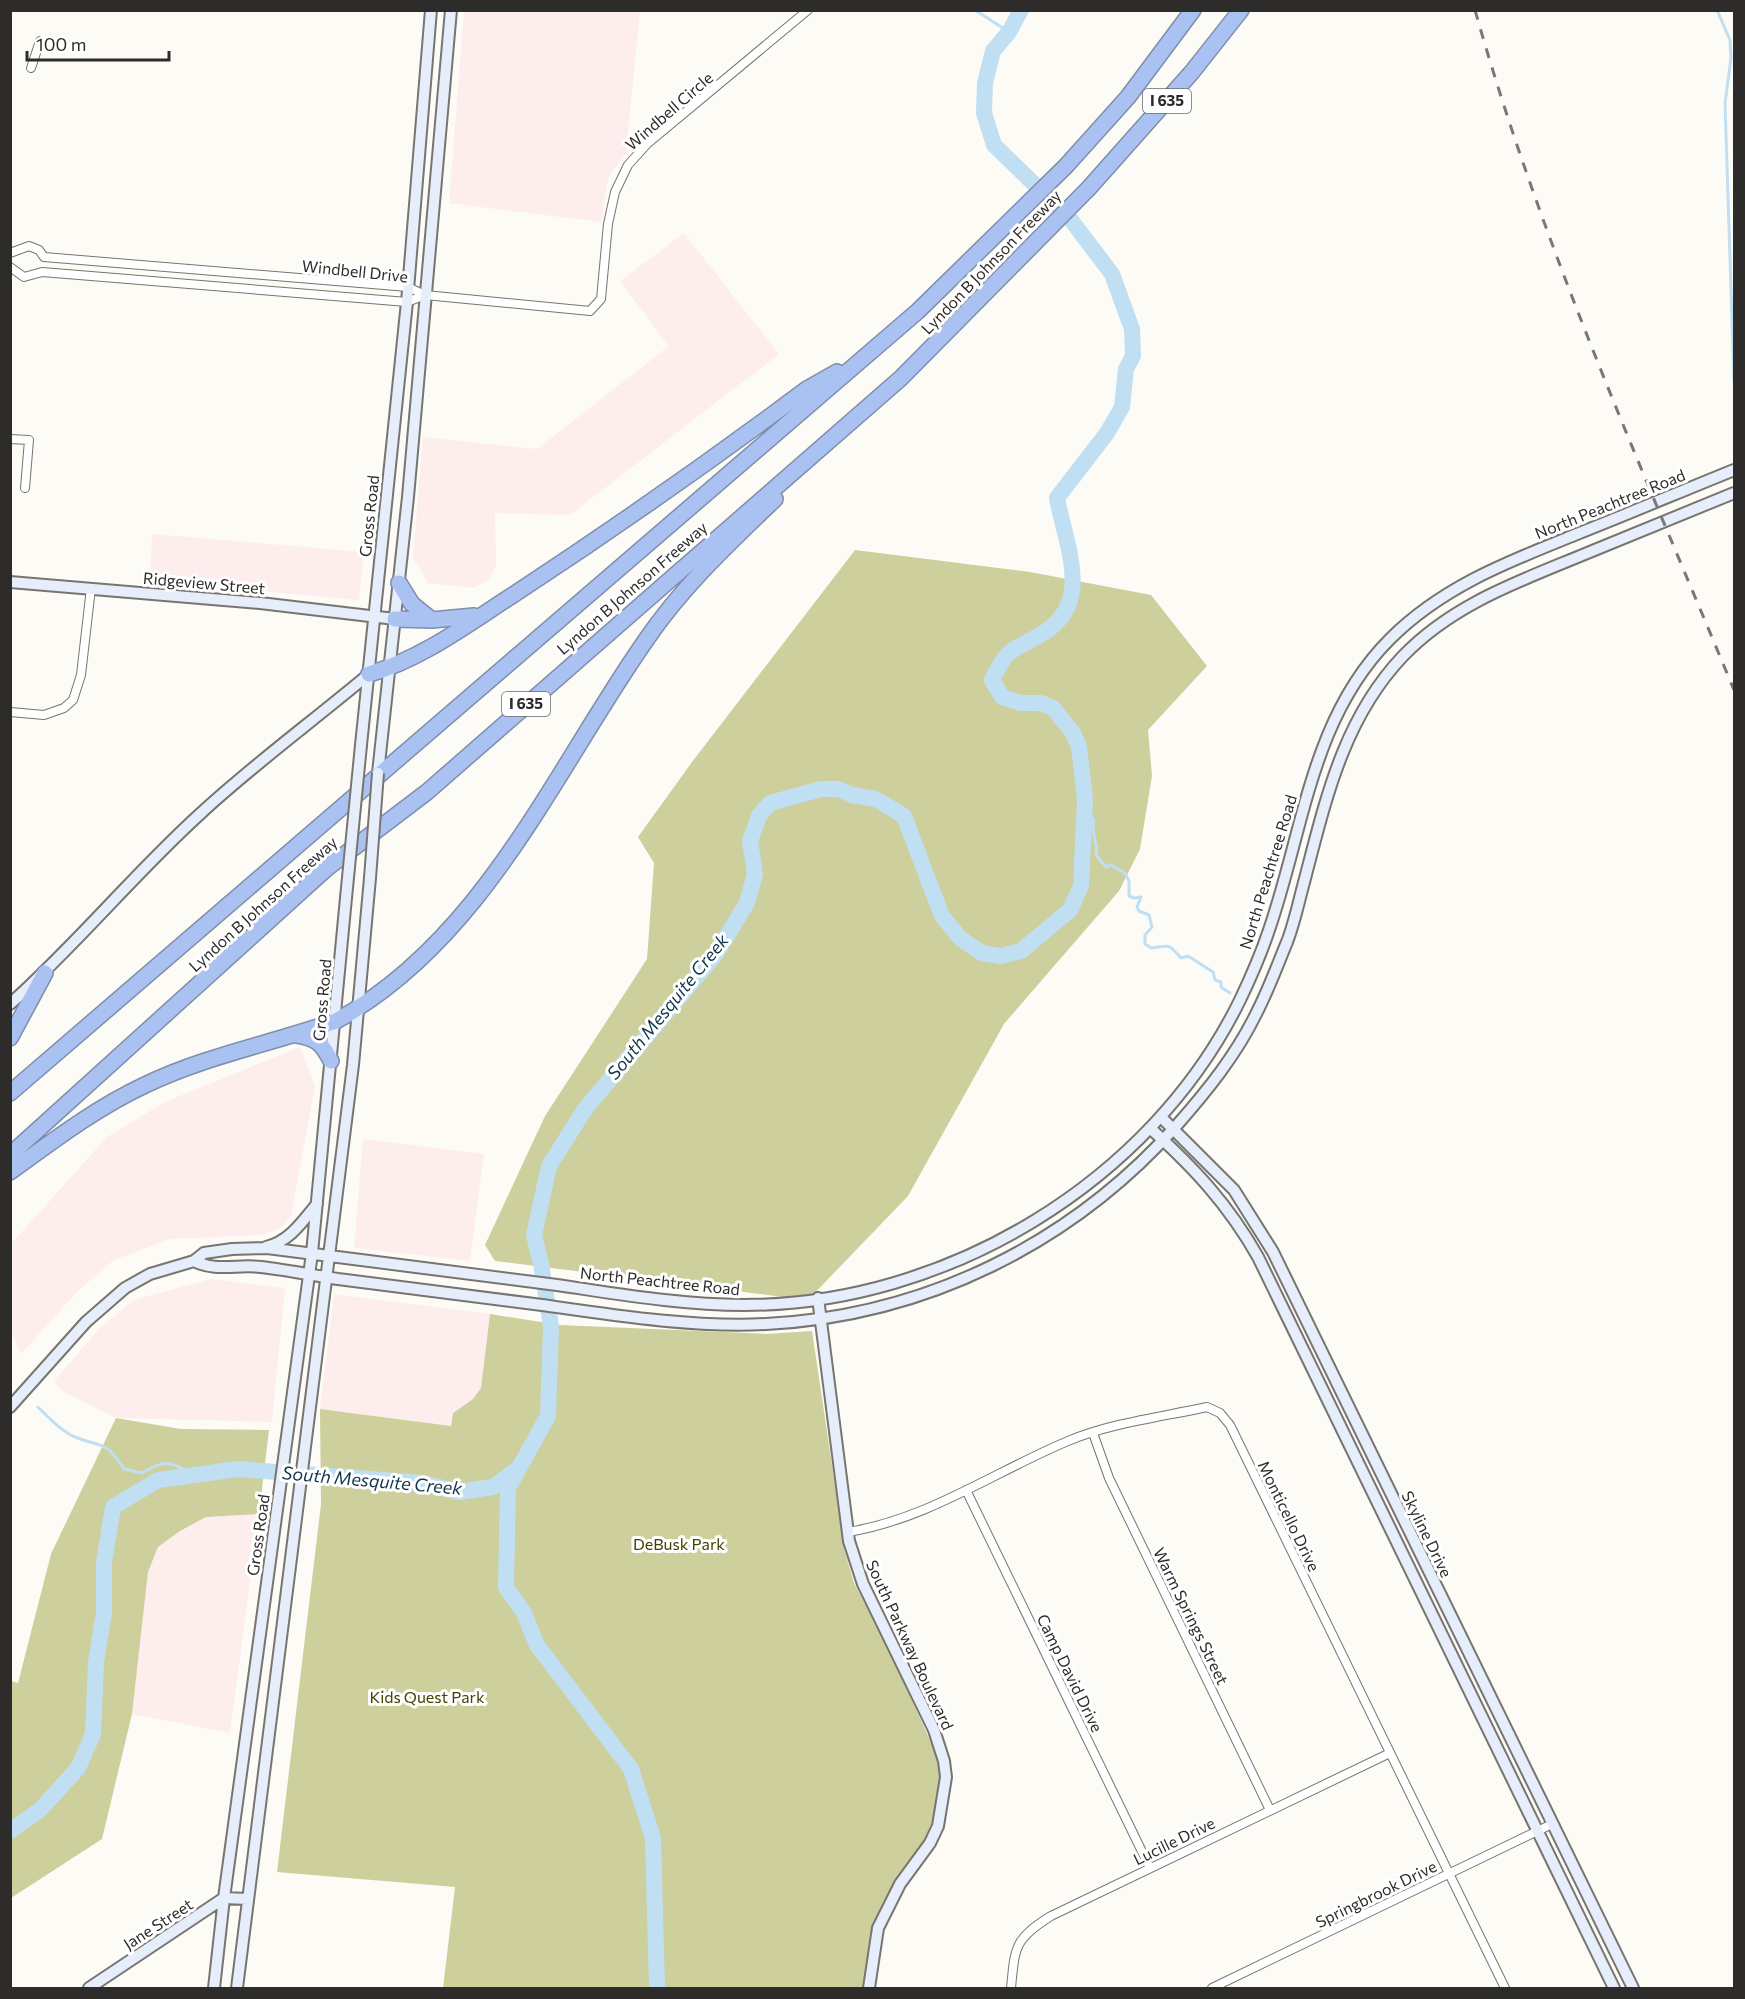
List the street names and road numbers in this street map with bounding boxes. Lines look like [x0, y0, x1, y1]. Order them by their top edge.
street label: Windbell Circle [621, 68, 716, 154]
road number: I 635 [1143, 89, 1191, 113]
street label: Lyndon B Johnson Freeway [917, 186, 1065, 338]
street label: Windbell Drive [301, 255, 409, 286]
street label: North Peachtree Road [1532, 465, 1688, 542]
street label: Gross Road [355, 474, 382, 558]
street label: Lyndon B Johnson Freeway [553, 517, 711, 658]
street label: Ridgeview Street [142, 568, 266, 597]
road number: I 635 [502, 692, 550, 716]
street label: North Peachtree Road [1235, 792, 1300, 951]
street label: Lyndon B Johnson Freeway [185, 832, 341, 975]
street label: Gross Road [308, 958, 335, 1042]
street label: North Peachtree Road [579, 1263, 741, 1298]
street label: Monticello Drive [1255, 1457, 1324, 1574]
street label: Skyline Drive [1398, 1487, 1457, 1580]
street label: Gross Road [242, 1493, 273, 1577]
street label: Warm Springs Street [1150, 1544, 1233, 1688]
street label: South Parkway Boulevard [863, 1557, 958, 1733]
street label: Camp David Drive [1034, 1611, 1107, 1735]
street label: Lucille Drive [1130, 1813, 1218, 1868]
street label: Springbrook Drive [1312, 1856, 1439, 1931]
street label: Jane Street [119, 1894, 196, 1953]

